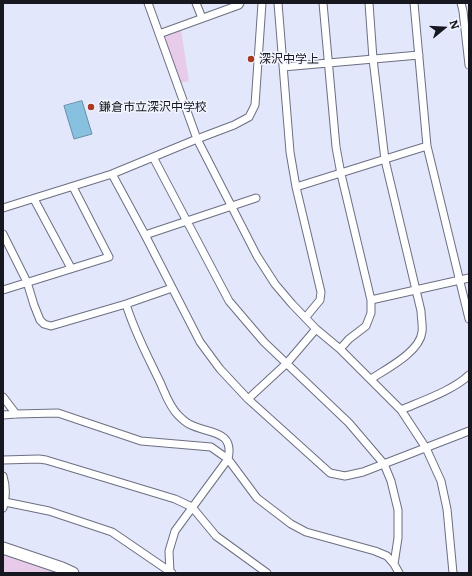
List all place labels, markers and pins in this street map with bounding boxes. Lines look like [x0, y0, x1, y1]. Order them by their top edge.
place label: 深沢中学上 [259, 52, 319, 66]
marker: 深沢中学上 [246, 54, 256, 64]
place label: 鎌倉市立深沢中学校 [99, 100, 207, 114]
marker: 鎌倉市立深沢中学校 [86, 102, 96, 112]

